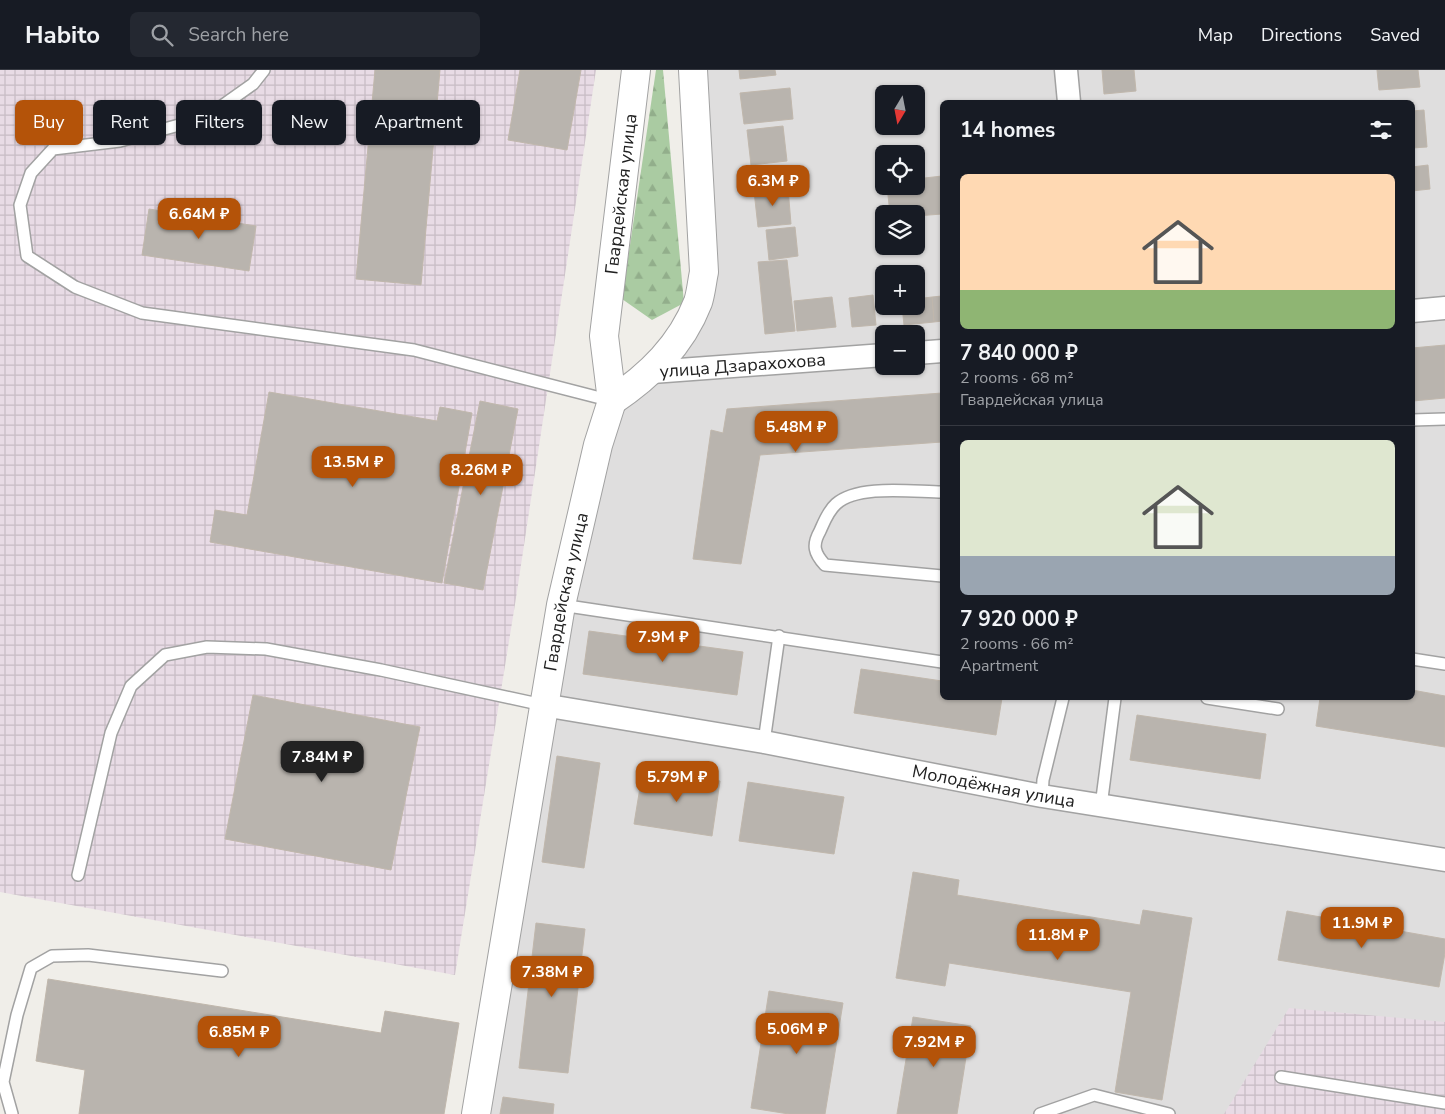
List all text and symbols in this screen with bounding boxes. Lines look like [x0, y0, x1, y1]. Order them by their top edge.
search box [130, 12, 480, 57]
text: Habito [25, 19, 100, 51]
icon: search [148, 21, 176, 49]
text: Search here [188, 22, 289, 48]
text: Map [1198, 23, 1233, 47]
text: Directions [1261, 23, 1342, 47]
text: Saved [1370, 23, 1420, 47]
north arrow [875, 85, 925, 135]
map controls [875, 85, 925, 375]
chip: Buy [15, 100, 83, 145]
chip: Rent [93, 100, 166, 145]
chip: Filters [176, 100, 262, 145]
chip: New [272, 100, 346, 145]
chip: Apartment [356, 100, 480, 145]
street label: Гвардейская улица [600, 112, 643, 276]
text: 14 homes [960, 116, 1055, 144]
icon: filters [1367, 116, 1395, 144]
button: locate [875, 145, 925, 195]
pin: 6.3M ₽ [732, 164, 814, 207]
text: 6.3M ₽ [748, 170, 798, 192]
pin: 6.64M ₽ [153, 198, 245, 240]
text: 6.64M ₽ [169, 203, 229, 225]
button: layers [875, 205, 925, 255]
icon: home [1133, 207, 1223, 297]
button: + [875, 265, 925, 315]
button: − [875, 325, 925, 375]
text: 7 840 000 ₽ [960, 339, 1078, 367]
street label: улица Дзарахохова [659, 347, 827, 383]
text: 2 rooms · 68 m² [960, 367, 1073, 389]
text: Гвардейская улица [960, 389, 1104, 411]
pin: 5.48M ₽ [750, 410, 842, 453]
text: 5.48M ₽ [766, 416, 826, 438]
pin: 13.5M ₽ [307, 446, 399, 488]
text: 13.5M ₽ [323, 451, 383, 473]
pin: 8.26M ₽ [435, 454, 527, 496]
text: 8.26M ₽ [451, 459, 511, 481]
icon: home [1133, 472, 1223, 562]
street label: Гвардейская улица [538, 510, 594, 673]
text: 7 920 000 ₽ [960, 605, 1078, 633]
pin: 7.9M ₽ [622, 620, 704, 663]
text: 7.9M ₽ [638, 626, 688, 648]
text: 2 rooms · 66 m² [960, 633, 1073, 655]
text: Apartment [960, 655, 1038, 677]
pin: 7.84M ₽ [276, 740, 368, 783]
text: 7.84M ₽ [292, 746, 352, 768]
street label: Молодёжная улица [910, 759, 1077, 813]
pin: 5.79M ₽ [631, 760, 723, 803]
text: 5.79M ₽ [647, 766, 707, 788]
pin: 11.9M ₽ [1316, 906, 1408, 949]
text: 11.9M ₽ [1332, 912, 1392, 934]
pin: 11.8M ₽ [1012, 918, 1104, 961]
text: 11.8M ₽ [1028, 924, 1088, 946]
pin: 7.38M ₽ [506, 956, 598, 998]
text: 7.38M ₽ [522, 961, 582, 983]
pin: 5.06M ₽ [751, 1012, 843, 1055]
pin: 6.85M ₽ [193, 1016, 285, 1058]
text: 5.06M ₽ [767, 1018, 827, 1040]
text: 6.85M ₽ [209, 1021, 269, 1043]
pin: 7.92M ₽ [888, 1026, 980, 1068]
text: 7.92M ₽ [904, 1031, 964, 1053]

